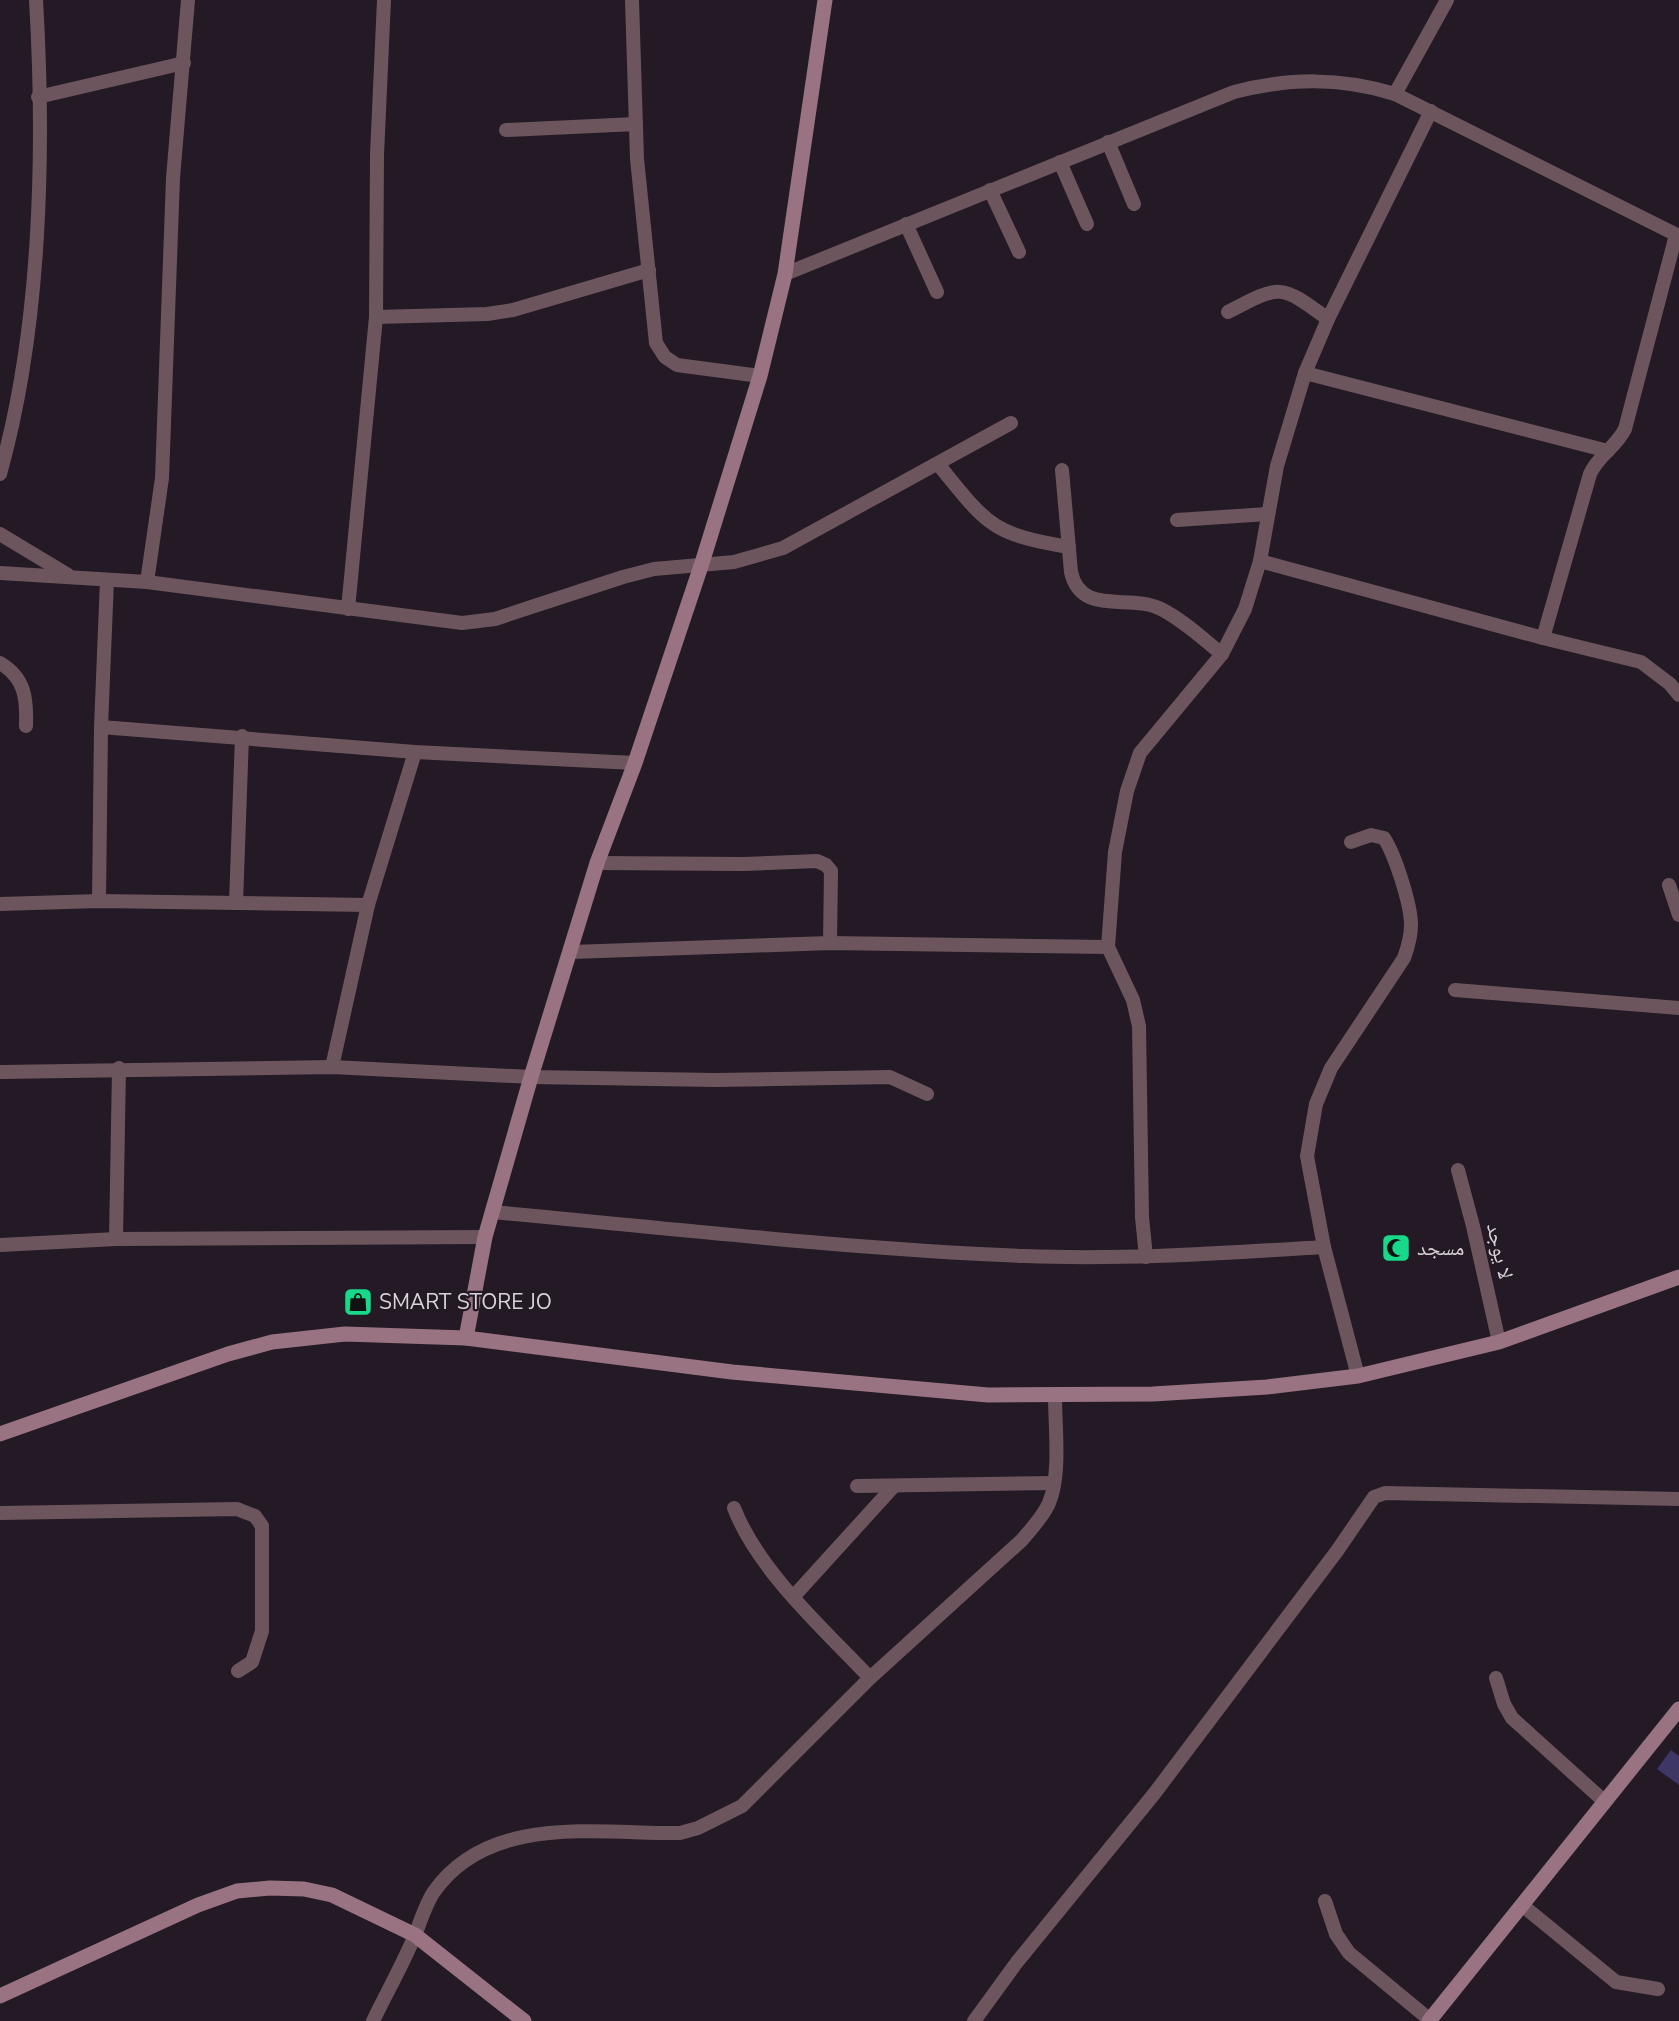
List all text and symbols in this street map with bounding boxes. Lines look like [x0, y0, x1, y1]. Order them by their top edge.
street label: لا يوجد [1480, 1220, 1520, 1282]
mosque icon: مسجد [1380, 1232, 1412, 1264]
place label: مسجد [1417, 1234, 1464, 1262]
shop icon: SMART STORE JO [342, 1286, 374, 1318]
place label: SMART STORE JO [379, 1288, 552, 1316]

